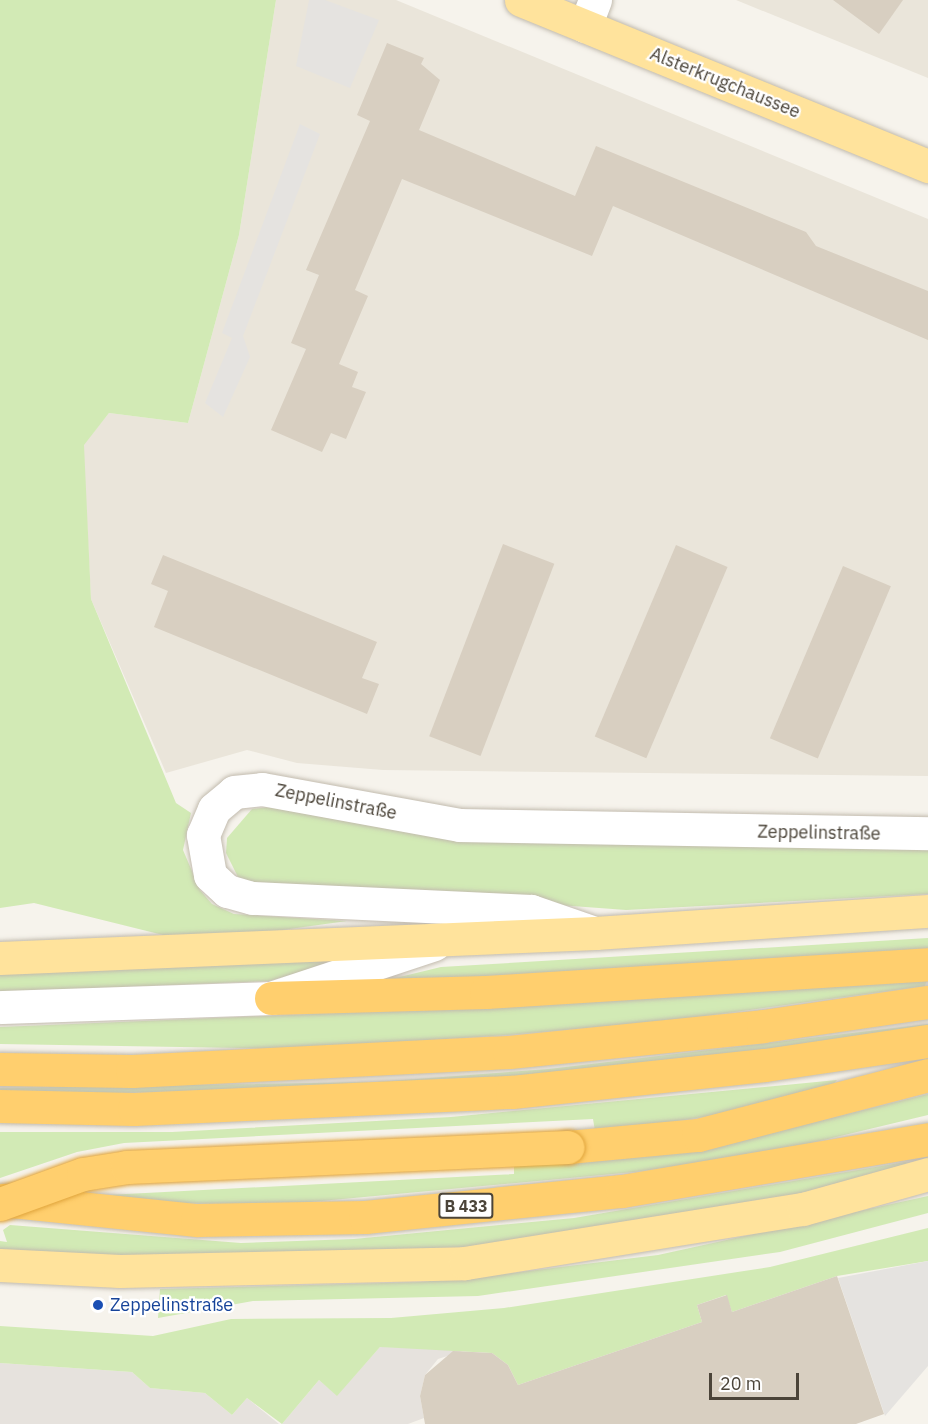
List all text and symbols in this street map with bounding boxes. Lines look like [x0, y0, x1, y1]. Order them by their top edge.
street label: Alsterkrugchaussee [647, 43, 803, 123]
street label: Zeppelinstraße [274, 780, 398, 824]
street label: Zeppelinstraße [757, 821, 881, 845]
road number: B 433 [438, 1193, 494, 1219]
place label: Zeppelinstraße [110, 1294, 233, 1316]
marker: Zeppelinstraße [91, 1298, 105, 1312]
scale bar [712, 1361, 802, 1399]
text: 20 m [720, 1372, 762, 1395]

